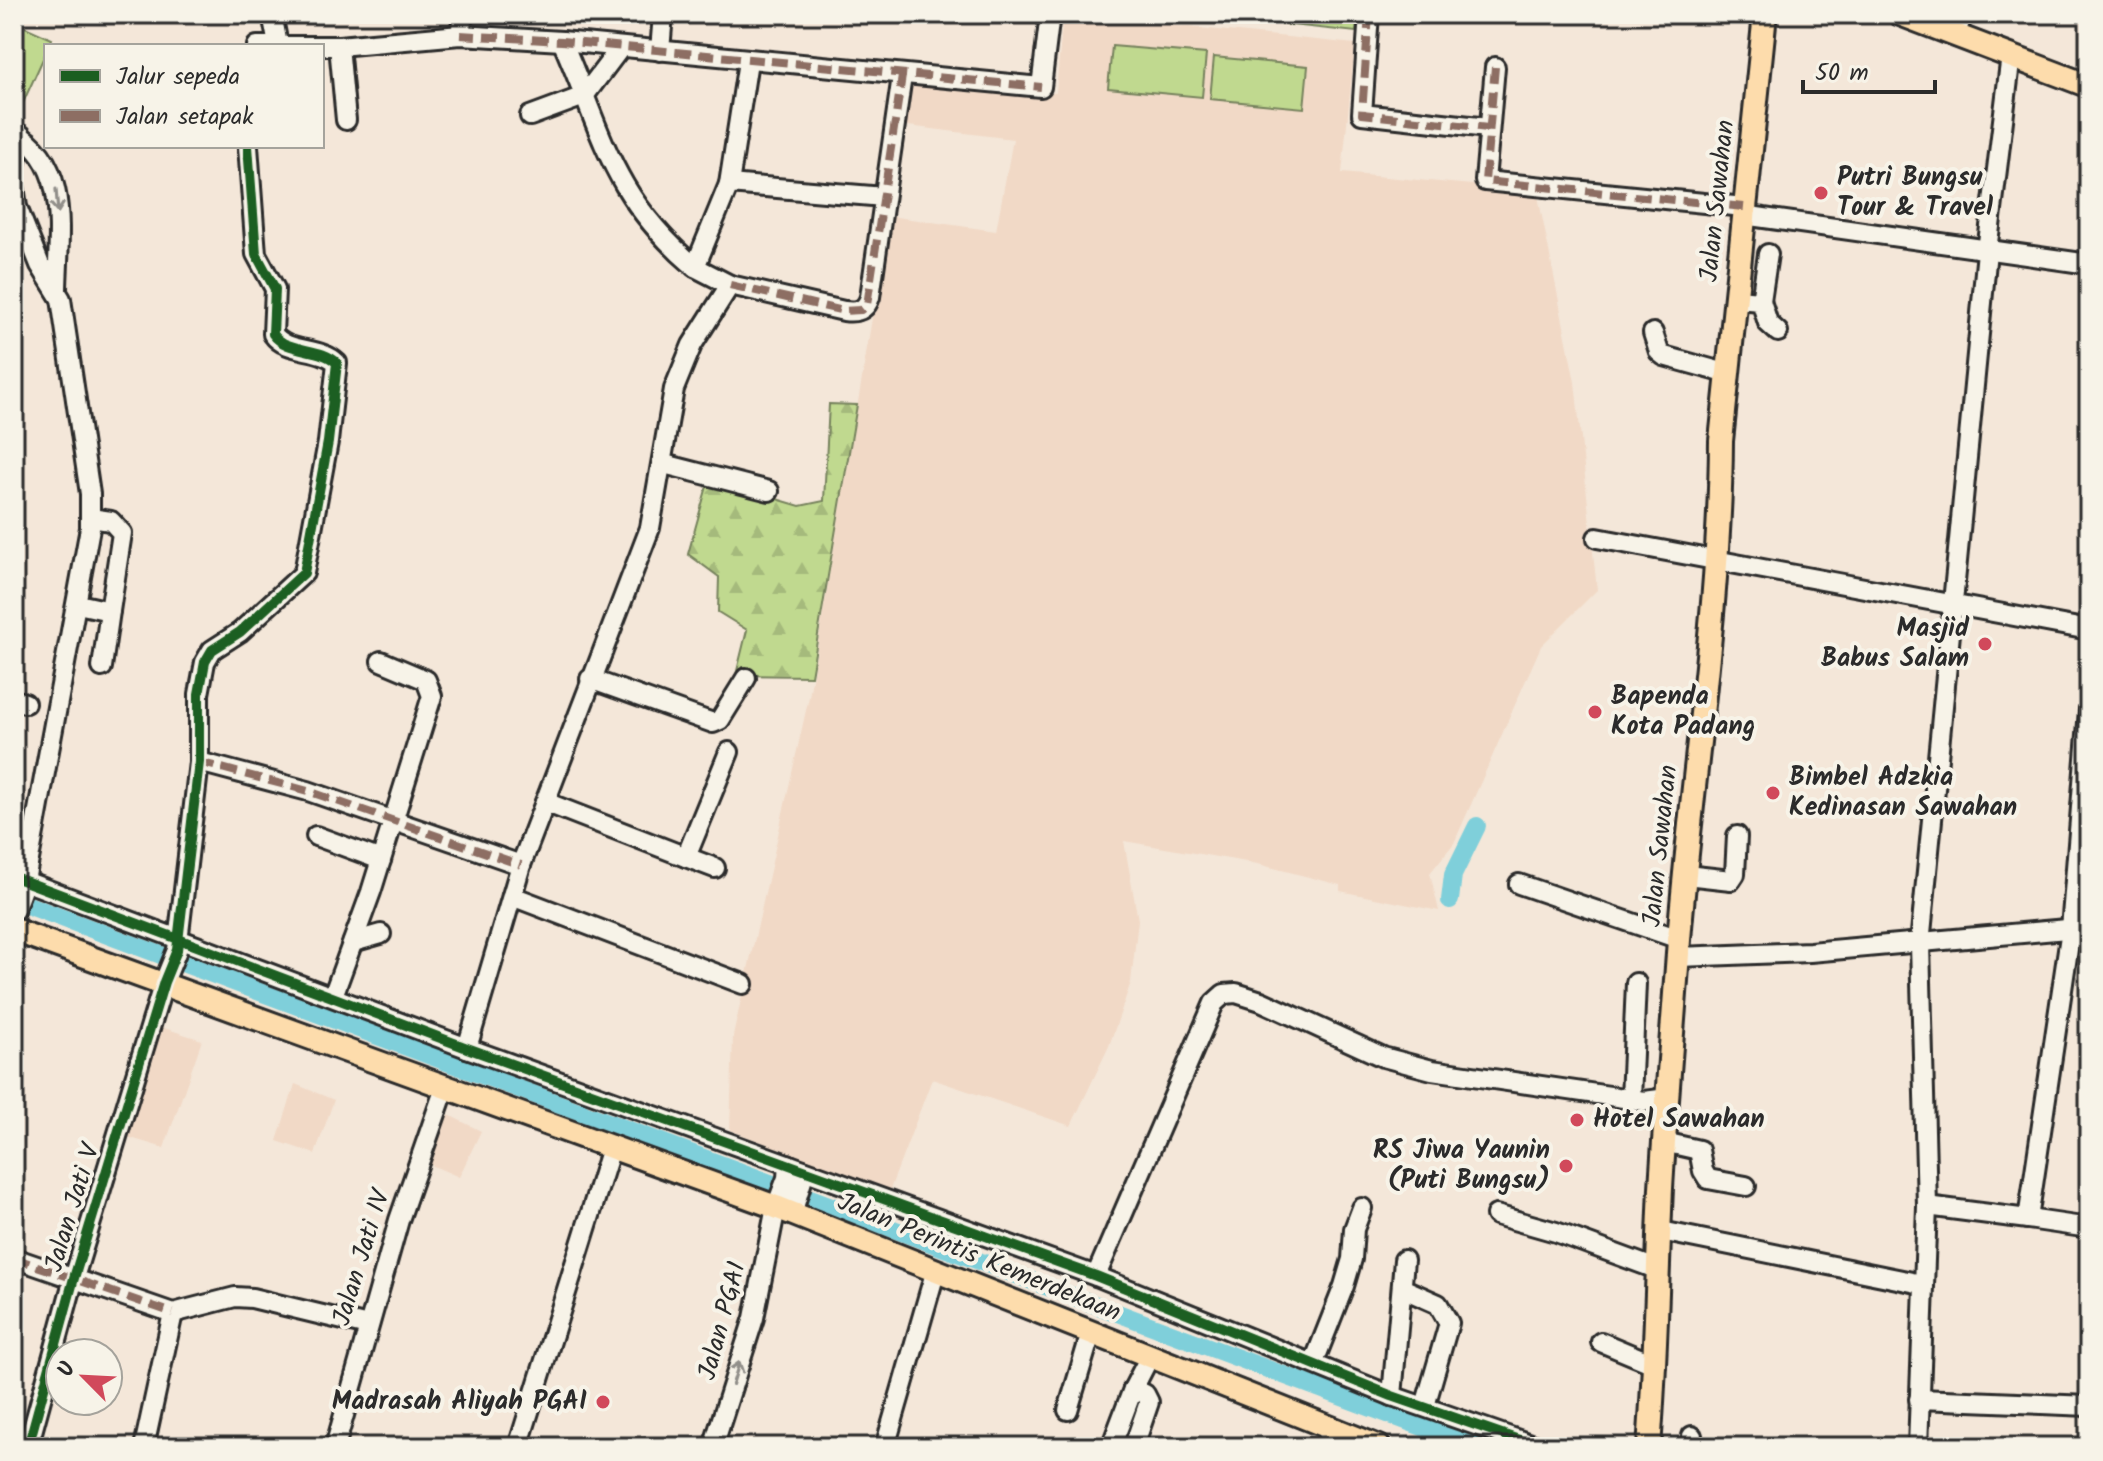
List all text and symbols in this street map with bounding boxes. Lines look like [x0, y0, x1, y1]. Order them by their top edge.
legend [44, 44, 324, 148]
scale bar [1803, 44, 1935, 94]
text: 50 m [1815, 54, 1869, 93]
text: Jalur sepeda [116, 58, 240, 97]
text: Jalan setapak [116, 98, 254, 137]
street label: Jalan Sawahan [1689, 118, 1747, 284]
place label: Putri Bungsu Tour & Travel [1837, 157, 1993, 229]
marker: Putri Bungsu Tour & Travel [1812, 184, 1830, 202]
one-way arrow [50, 187, 65, 213]
place label: Masjid Babus Salam [1821, 608, 1970, 680]
marker: Masjid Babus Salam [1976, 635, 1994, 653]
place label: Bapenda Kota Padang [1611, 676, 1755, 748]
marker: Bapenda Kota Padang [1586, 703, 1604, 721]
place label: Bimbel Adzkia Kedinasan Sawahan [1789, 757, 2017, 829]
street label: Jalan Sawahan [1632, 763, 1690, 929]
marker: Bimbel Adzkia Kedinasan Sawahan [1764, 784, 1782, 802]
place label: Hotel Sawahan [1593, 1099, 1765, 1141]
marker: Hotel Sawahan [1568, 1111, 1586, 1129]
place label: RS Jiwa Yaunin (Puti Bungsu) [1373, 1130, 1550, 1202]
street label: Jalan Jati V [34, 1137, 113, 1277]
marker: RS Jiwa Yaunin (Puti Bungsu) [1557, 1157, 1575, 1175]
street label: Jalan Perintis Kemerdekaan [831, 1182, 1127, 1334]
street label: Jalan Jati IV [321, 1183, 403, 1331]
street label: Jalan PGAI [687, 1257, 759, 1385]
north arrow [44, 1337, 124, 1417]
text: U [49, 1357, 87, 1383]
one-way arrow [730, 1360, 745, 1385]
place label: Madrasah Aliyah PGAI [332, 1381, 587, 1423]
marker: Madrasah Aliyah PGAI [594, 1393, 612, 1411]

